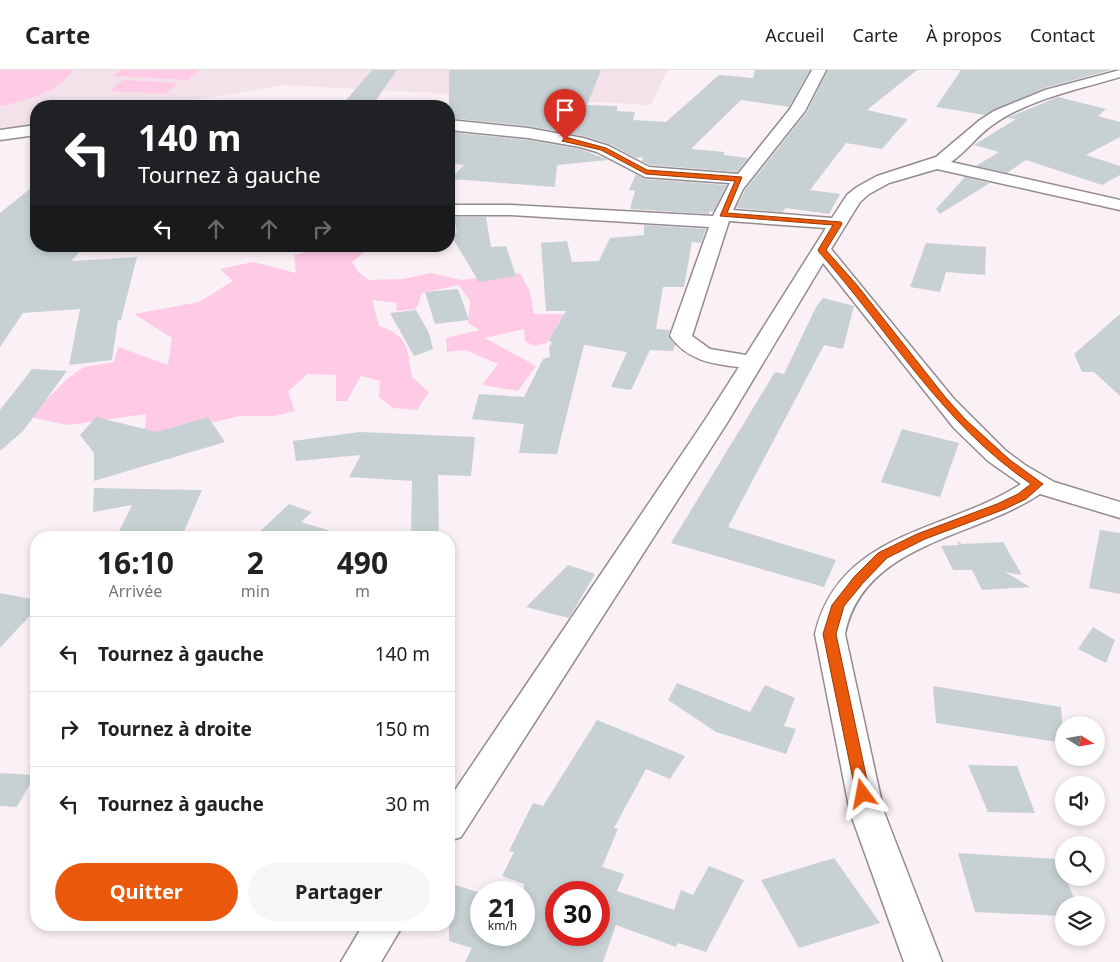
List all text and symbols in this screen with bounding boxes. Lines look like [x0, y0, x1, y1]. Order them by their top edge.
text: Carte [25, 18, 90, 51]
text: Accueil [765, 23, 825, 47]
text: Carte [853, 23, 898, 47]
text: À propos [926, 23, 1002, 47]
text: Contact [1030, 23, 1095, 47]
pin [544, 89, 586, 140]
icon: arrive [551, 96, 579, 124]
text: 140 m [138, 114, 241, 161]
icon: left [55, 120, 120, 185]
text: Tournez à gauche [138, 159, 321, 189]
icon: left [149, 215, 177, 243]
icon: ahead [202, 215, 230, 243]
icon: ahead [255, 215, 283, 243]
icon: right [308, 215, 336, 243]
text: 16:10 [97, 542, 174, 583]
text: 2 [247, 542, 264, 583]
text: 490 [337, 542, 388, 583]
text: Arrivée [109, 580, 162, 602]
text: min [241, 580, 270, 602]
text: m [355, 580, 370, 602]
icon: left [55, 640, 83, 668]
text: Tournez à gauche [98, 641, 264, 667]
text: 140 m [375, 641, 430, 667]
icon: right [55, 715, 83, 743]
text: Tournez à droite [98, 716, 252, 742]
text: 150 m [375, 716, 430, 742]
north arrow [1055, 716, 1105, 766]
map controls [1055, 716, 1105, 946]
position arrow [836, 767, 888, 819]
button: sound [1055, 776, 1105, 826]
icon: left [55, 790, 83, 818]
text: Tournez à gauche [98, 791, 264, 817]
text: 30 m [386, 791, 430, 817]
button: search [1055, 836, 1105, 886]
button: Quitter [55, 863, 238, 921]
button: Partager [248, 863, 430, 921]
speed limit sign: 30 [545, 881, 610, 946]
text: 21 [488, 890, 517, 924]
button: layers [1055, 896, 1105, 946]
text: km/h [488, 917, 517, 934]

